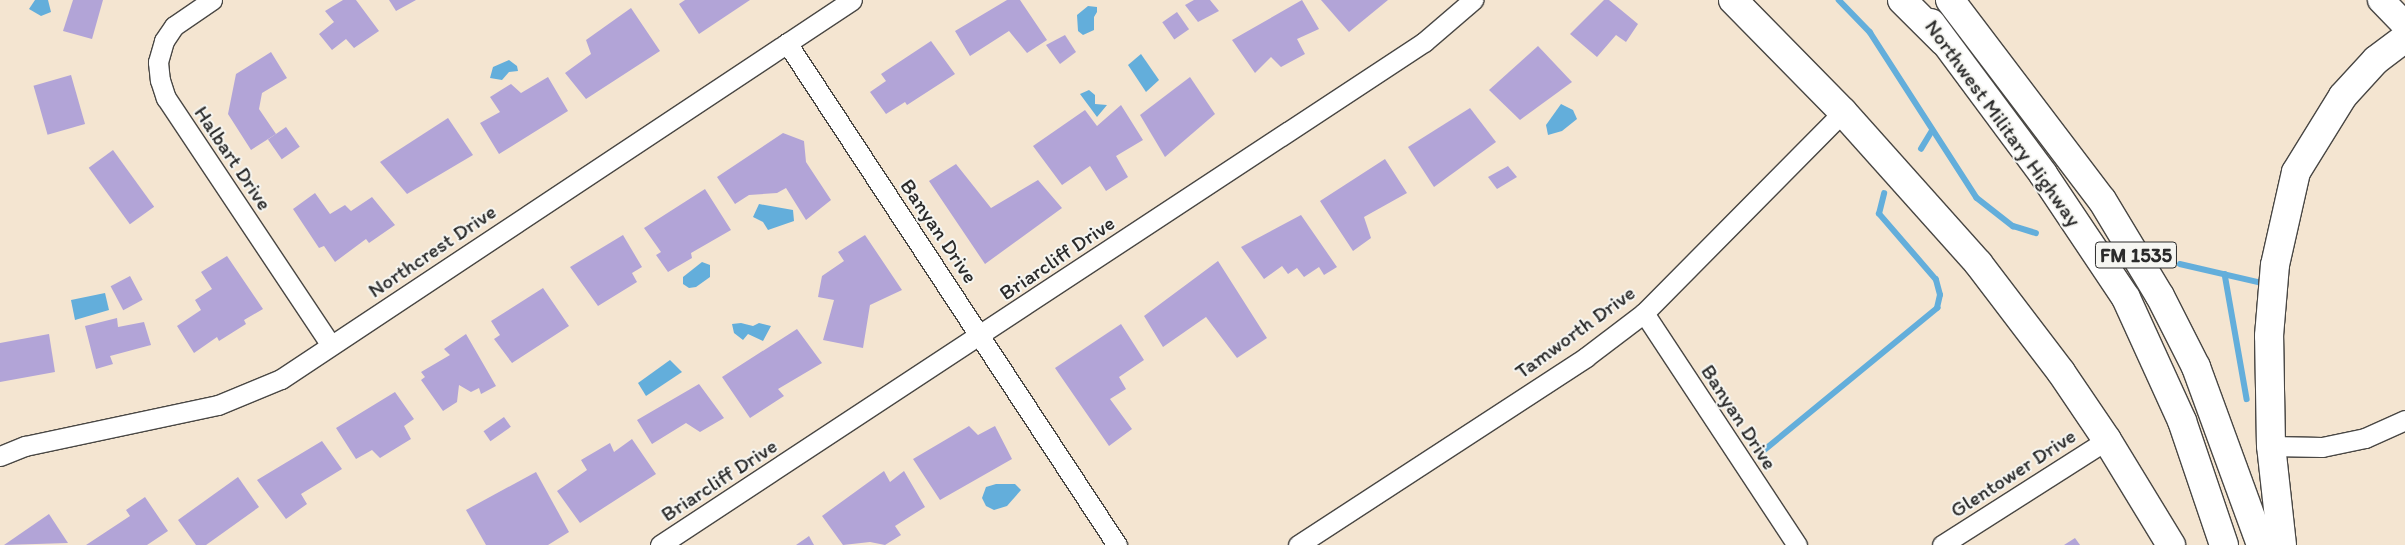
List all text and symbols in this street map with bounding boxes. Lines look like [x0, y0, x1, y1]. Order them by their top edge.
street label: Northwest Military Highway [1920, 15, 2086, 231]
street label: Halbart Drive [189, 101, 277, 215]
street label: Banyan Drive [895, 174, 983, 288]
street label: Northcrest Drive [363, 199, 501, 303]
street label: Briarcliff Drive [994, 210, 1120, 306]
road number: FM 1535 [2095, 238, 2177, 272]
street label: Tamworth Drive [1510, 280, 1640, 384]
street label: Banyan Drive [1696, 360, 1782, 474]
street label: Glentower Drive [1946, 423, 2080, 523]
street label: Briarcliff Drive [656, 433, 782, 527]

